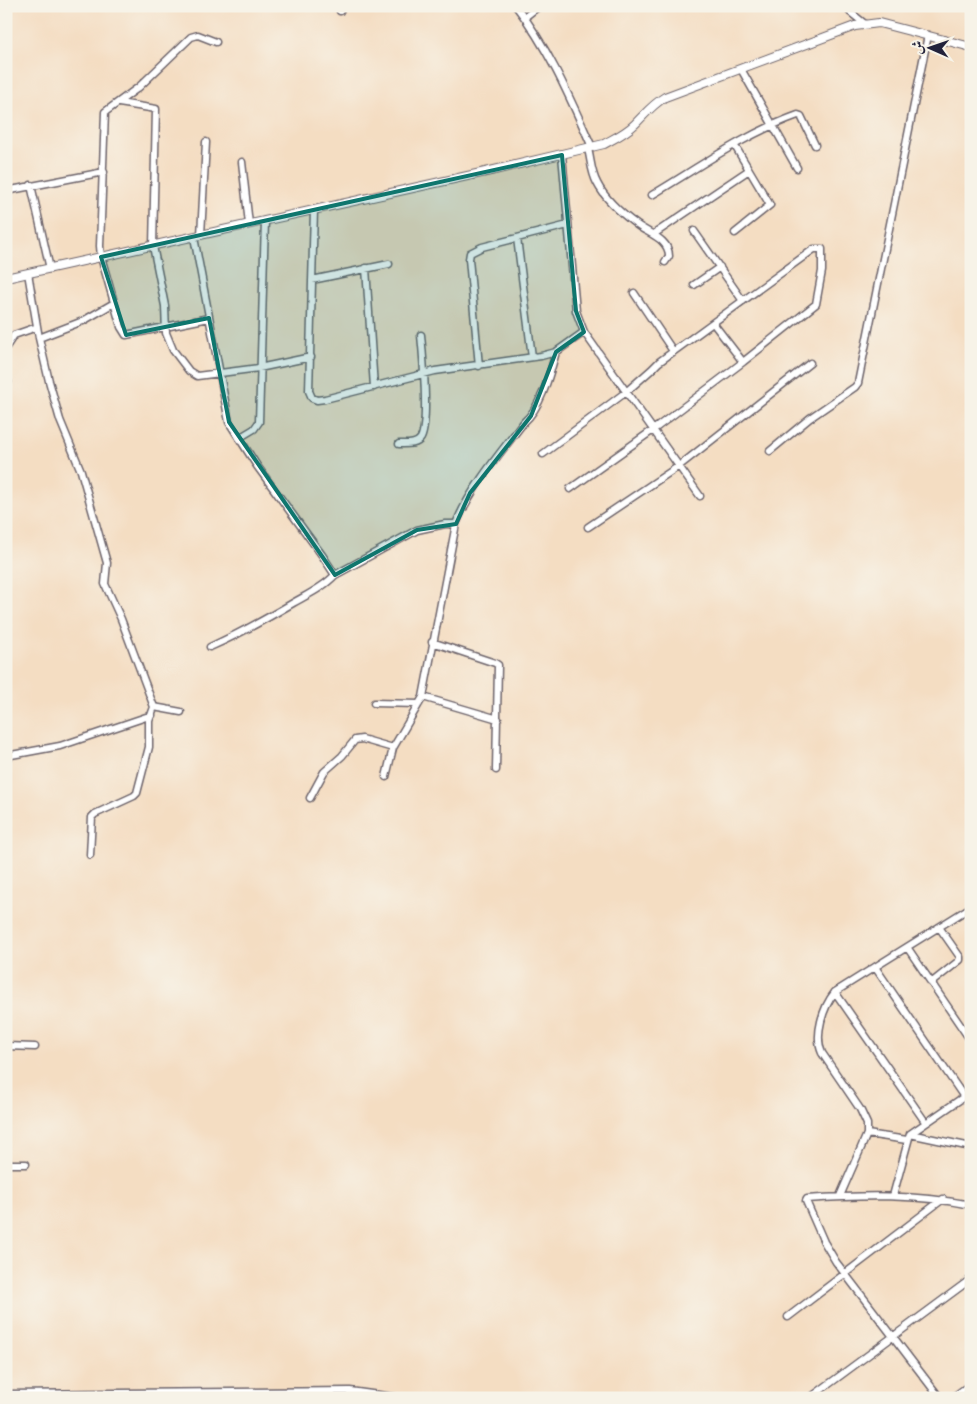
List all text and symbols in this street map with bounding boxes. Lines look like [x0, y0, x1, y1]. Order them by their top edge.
north arrow [904, 22, 954, 72]
text: ش [909, 40, 927, 55]

